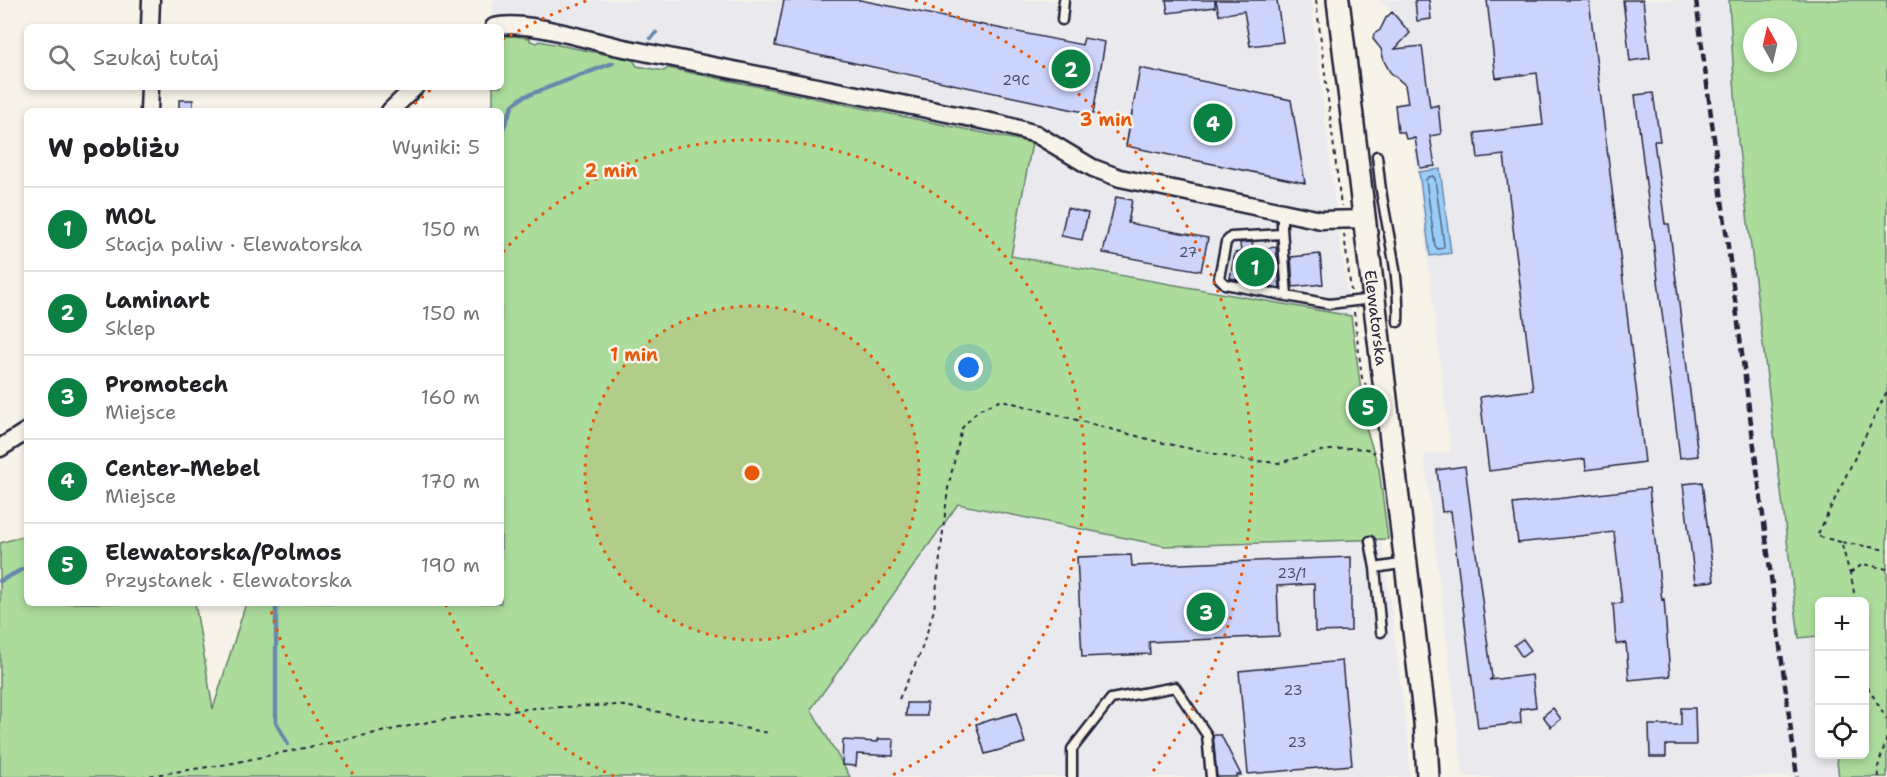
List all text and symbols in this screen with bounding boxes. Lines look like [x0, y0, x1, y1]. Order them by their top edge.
north arrow [1743, 18, 1797, 72]
search box [24, 24, 504, 90]
icon: search [45, 41, 78, 74]
text: Szukaj tutaj [93, 43, 219, 72]
pin: 2 [1052, 46, 1090, 92]
house number: 29C [1002, 71, 1030, 89]
pin: 4 [1194, 100, 1232, 146]
text: 3 min [1080, 108, 1132, 132]
text: W pobliżu [48, 130, 180, 165]
text: Wyniki: 5 [392, 134, 480, 160]
text: 2 min [585, 159, 637, 183]
text: MOL [105, 202, 156, 231]
text: 1 [63, 216, 72, 242]
text: 150 m [422, 216, 480, 242]
text: Stacja paliw · Elewatorska [105, 231, 362, 257]
house number: 27 [1179, 243, 1197, 261]
pin: 1 [1236, 244, 1274, 290]
street label: Elewatorska [1360, 269, 1392, 367]
text: Laminart [105, 286, 210, 315]
text: 2 [61, 300, 75, 326]
text: 150 m [422, 300, 480, 326]
text: Sklep [105, 315, 156, 341]
text: 1 min [610, 343, 658, 367]
your location [954, 353, 983, 382]
text: Promotech [105, 370, 228, 399]
text: 3 [61, 384, 75, 410]
text: 160 m [421, 384, 480, 410]
pin: 5 [1348, 384, 1388, 430]
text: Miejsce [105, 399, 176, 425]
text: Center-Mebel [105, 454, 260, 483]
centre of rings [742, 463, 762, 483]
text: 4 [61, 468, 75, 494]
text: 170 m [421, 468, 480, 494]
text: Miejsce [105, 483, 176, 509]
text: Elewatorska/Polmos [105, 538, 342, 567]
text: 5 [61, 552, 74, 578]
text: 190 m [421, 552, 480, 578]
house number: 23/1 [1277, 564, 1307, 582]
text: Przystanek · Elewatorska [105, 567, 352, 593]
pin: 3 [1186, 590, 1226, 634]
map controls [1815, 597, 1869, 759]
button: + [1815, 597, 1869, 651]
button: − [1815, 651, 1869, 705]
house number: 23 [1284, 681, 1302, 699]
button: locate [1815, 705, 1869, 759]
house number: 23 [1288, 733, 1306, 751]

